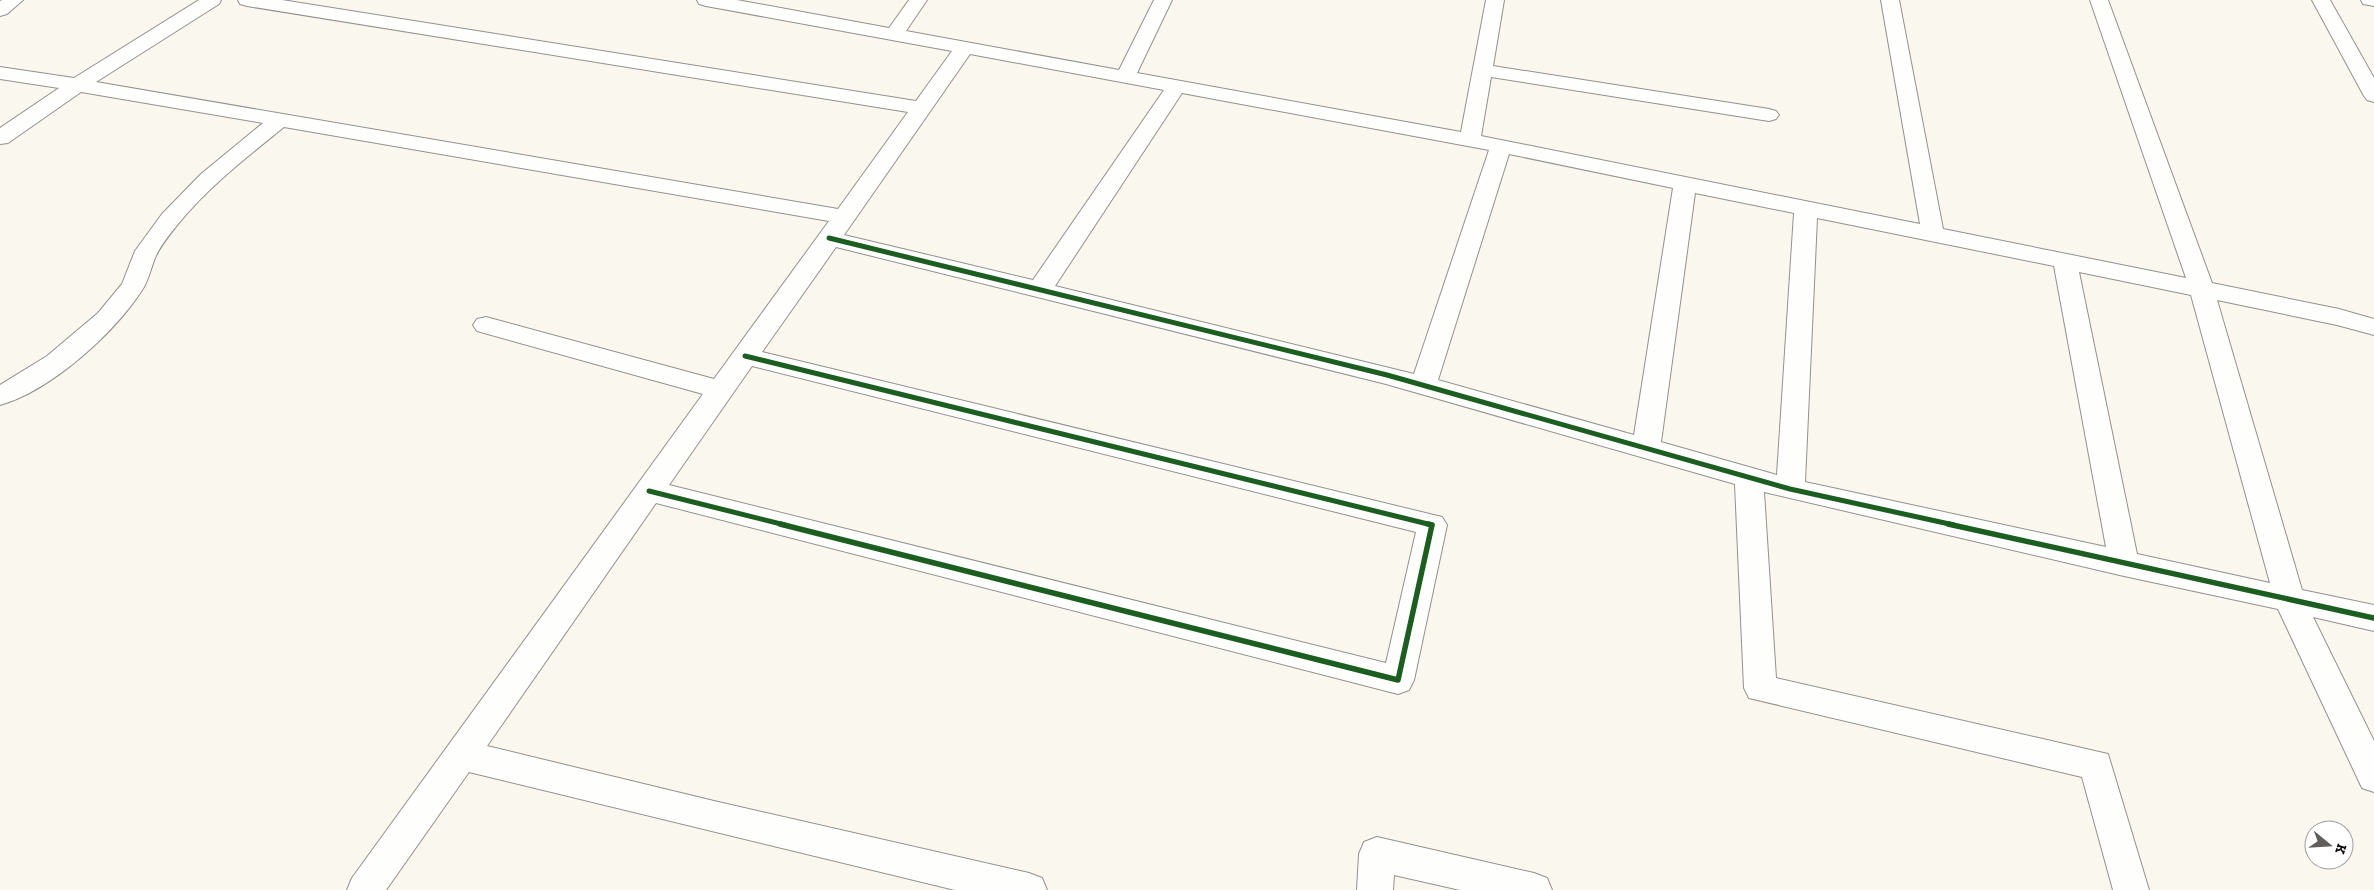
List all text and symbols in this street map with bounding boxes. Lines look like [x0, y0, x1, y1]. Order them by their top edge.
north arrow [2304, 820, 2354, 870]
text: K [2331, 842, 2350, 857]

